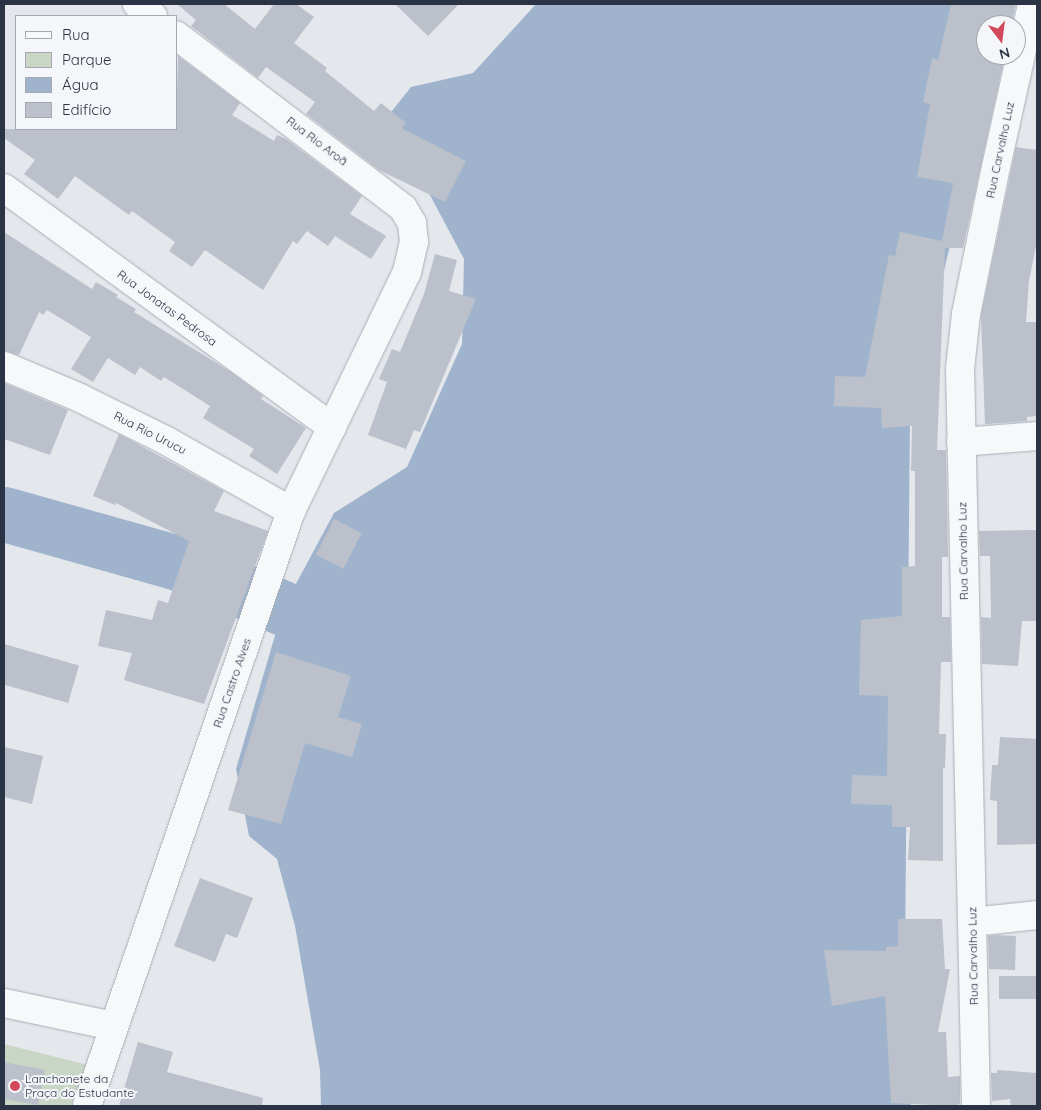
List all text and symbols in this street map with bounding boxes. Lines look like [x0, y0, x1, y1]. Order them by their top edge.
legend [15, 15, 178, 130]
north arrow [976, 15, 1026, 65]
text: Rua [62, 25, 90, 44]
text: N [997, 43, 1012, 64]
text: Parque [62, 50, 112, 69]
text: Água [62, 75, 99, 94]
text: Edifício [62, 100, 111, 119]
street label: Rua Carvalho Luz [983, 100, 1017, 200]
street label: Rua Rio Aroã [283, 113, 351, 169]
street label: Rua Jonatas Pedrosa [114, 267, 220, 349]
street label: Rua Rio Urucu [111, 409, 189, 457]
street label: Rua Carvalho Luz [955, 502, 971, 600]
street label: Rua Castro Alves [210, 636, 254, 730]
street label: Rua Carvalho Luz [965, 907, 981, 1005]
place label: Lanchonete da Praça do Estudante [25, 1072, 134, 1100]
marker: Lanchonete da Praça do Estudante [9, 1080, 21, 1092]

